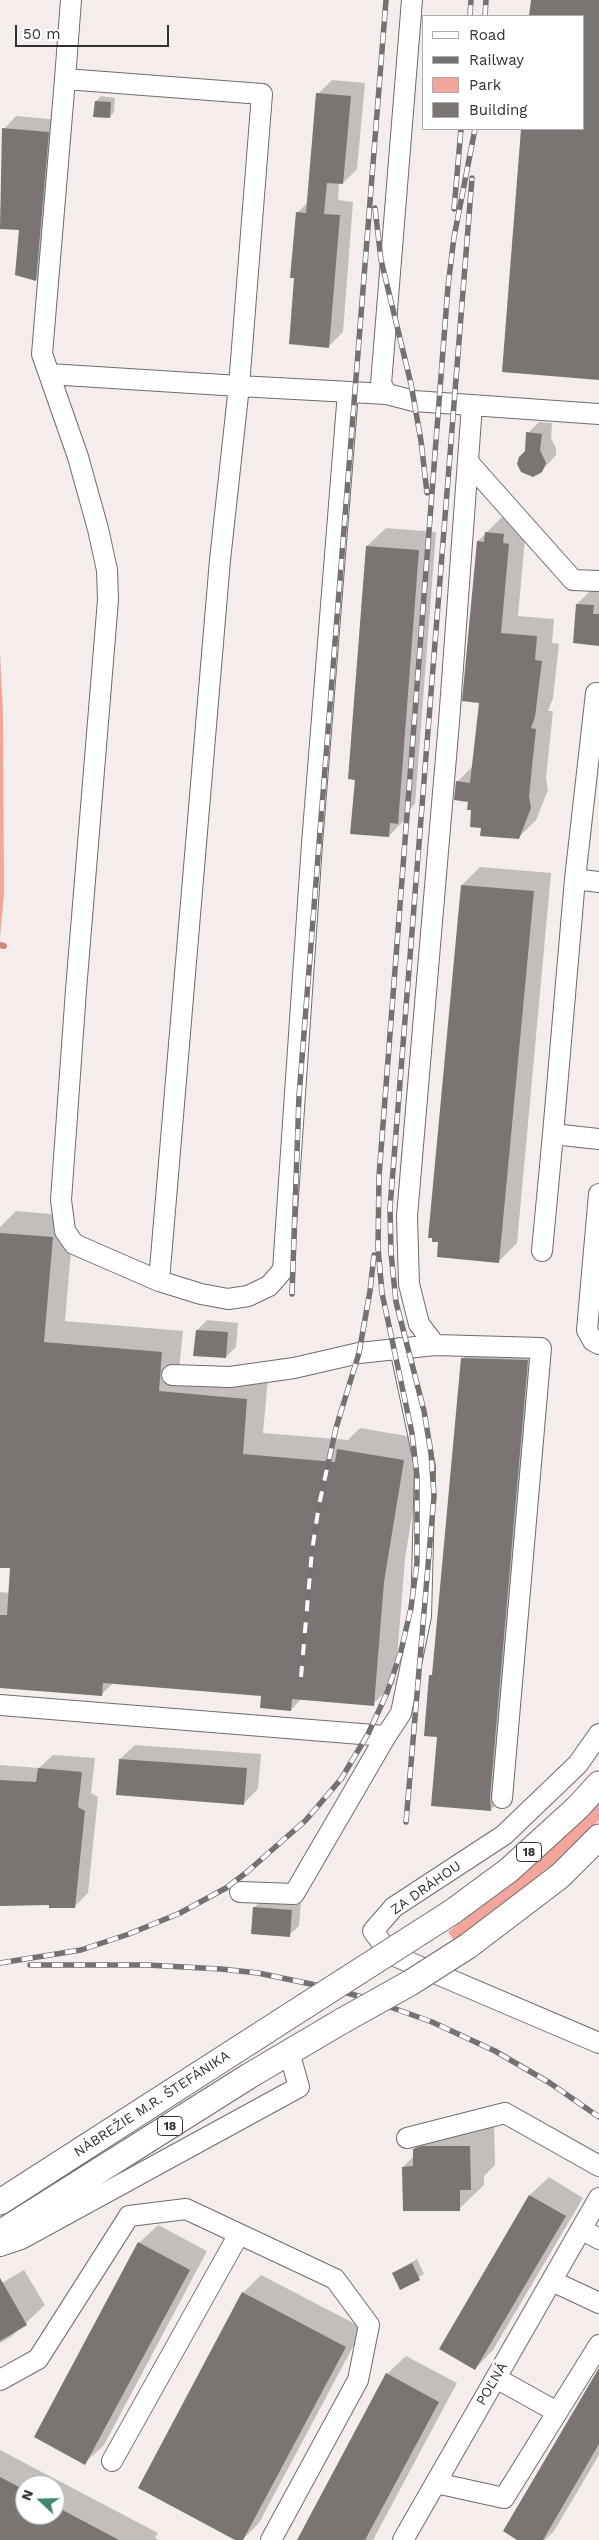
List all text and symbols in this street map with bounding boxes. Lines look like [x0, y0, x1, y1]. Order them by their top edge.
scale bar [18, 15, 171, 47]
legend [422, 15, 584, 130]
text: 50 m [23, 25, 60, 43]
text: Road [469, 26, 506, 44]
text: Railway [469, 51, 524, 69]
text: Park [469, 76, 501, 94]
text: Building [469, 101, 527, 119]
road number: 18 [516, 1842, 542, 1861]
street label: ZA DRÁHOU [388, 1858, 464, 1918]
street label: NÁBREŽIE M.R. ŠTEFÁNIKA [71, 2047, 233, 2161]
road number: 18 [158, 2116, 182, 2136]
street label: POĽNÁ [473, 2359, 511, 2409]
north arrow [15, 2475, 65, 2525]
text: N [18, 2487, 36, 2503]

